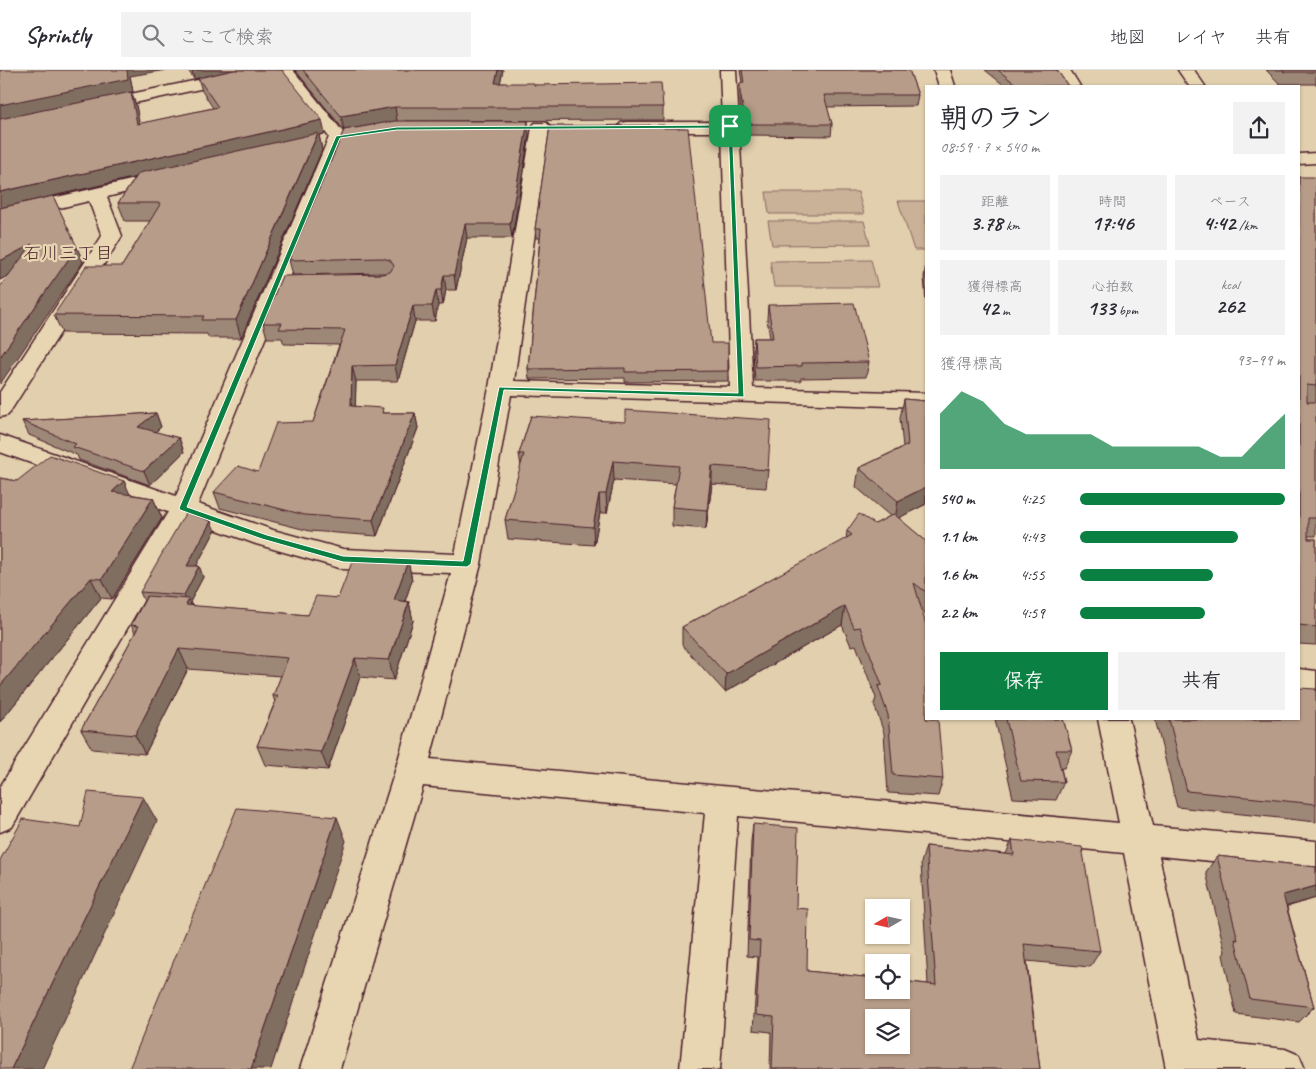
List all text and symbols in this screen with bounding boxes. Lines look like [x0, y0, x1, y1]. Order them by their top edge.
search box [121, 12, 471, 57]
text: Sprintly [25, 20, 91, 50]
icon: search [139, 21, 167, 49]
text: ここで検索 [179, 25, 274, 49]
text: 地図 [1110, 26, 1146, 48]
text: レイヤ [1174, 26, 1227, 48]
text: 共有 [1255, 26, 1291, 48]
text: 朝のラン [940, 100, 1052, 135]
button: share [1233, 102, 1285, 154]
pin [709, 105, 751, 147]
icon: arrive [716, 112, 744, 140]
text: 08:59 · 7 × 540 m [940, 137, 1039, 157]
text: 距離 [981, 193, 1009, 210]
text: 時間 [1098, 193, 1126, 210]
text: ペース [1210, 193, 1251, 210]
text: 3.78 [970, 210, 1003, 236]
text: 17:46 [1091, 210, 1134, 236]
text: 4:42 [1203, 210, 1236, 236]
text: km [1003, 217, 1020, 234]
text: /km [1236, 217, 1257, 234]
district label: 石川三丁目 [23, 242, 113, 264]
text: kcal [1221, 276, 1239, 293]
text: 獲得標高 [967, 278, 1023, 295]
text: 心拍数 [1091, 278, 1133, 295]
text: 262 [1216, 293, 1245, 319]
text: 42 [980, 295, 999, 321]
text: 133 [1087, 295, 1115, 321]
text: m [999, 302, 1010, 319]
text: bpm [1115, 302, 1138, 319]
text: 93–99 m [1236, 350, 1285, 370]
text: 獲得標高 [940, 354, 1004, 374]
text: 540 m [940, 489, 974, 509]
text: 4:25 [1020, 489, 1045, 509]
text: 1.1 km [940, 527, 977, 547]
text: 4:43 [1020, 527, 1045, 547]
text: 1.6 km [940, 565, 978, 585]
text: 4:55 [1020, 565, 1045, 585]
text: 2.2 km [940, 603, 977, 623]
text: 4:59 [1020, 603, 1045, 623]
button: 保存 [940, 652, 1108, 710]
button: 共有 [1118, 652, 1285, 710]
north arrow [865, 899, 910, 944]
map controls [865, 899, 910, 1054]
button: locate [865, 954, 910, 999]
button: layers [865, 1009, 910, 1054]

